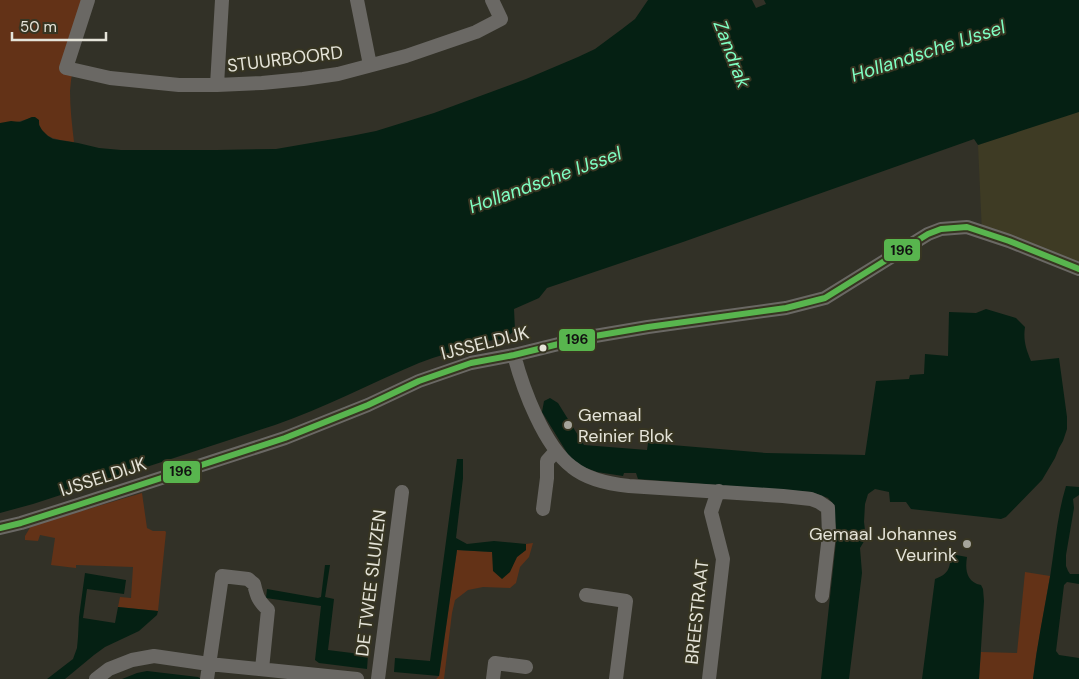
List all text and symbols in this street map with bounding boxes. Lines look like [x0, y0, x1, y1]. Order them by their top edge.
scale bar [12, 10, 106, 42]
water label: Hollandsche IJssel [848, 14, 1009, 88]
water label: Zandrak [708, 16, 756, 92]
text: 50 m [20, 17, 57, 37]
street label: STUURBOORD [226, 40, 344, 78]
water label: Hollandsche IJssel [465, 140, 626, 219]
line badge: 196 [883, 238, 921, 262]
text: 196 [891, 241, 914, 259]
street label: IJSSELDIJK [438, 320, 532, 366]
line badge: 196 [558, 328, 596, 352]
text: 196 [566, 330, 589, 348]
unlabelled marker [538, 343, 548, 353]
place label: Gemaal Reinier Blok [578, 403, 674, 448]
marker: Gemaal Reinier Blok [562, 419, 574, 431]
street label: IJSSELDIJK [57, 452, 150, 502]
line badge: 196 [162, 460, 201, 484]
text: 196 [170, 462, 193, 480]
street label: DE TWEE SLUIZEN [350, 508, 392, 658]
place label: Gemaal Johannes Veurink [809, 522, 957, 567]
marker: Gemaal Johannes Veurink [961, 538, 973, 550]
street label: BREESTRAAT [680, 558, 714, 666]

